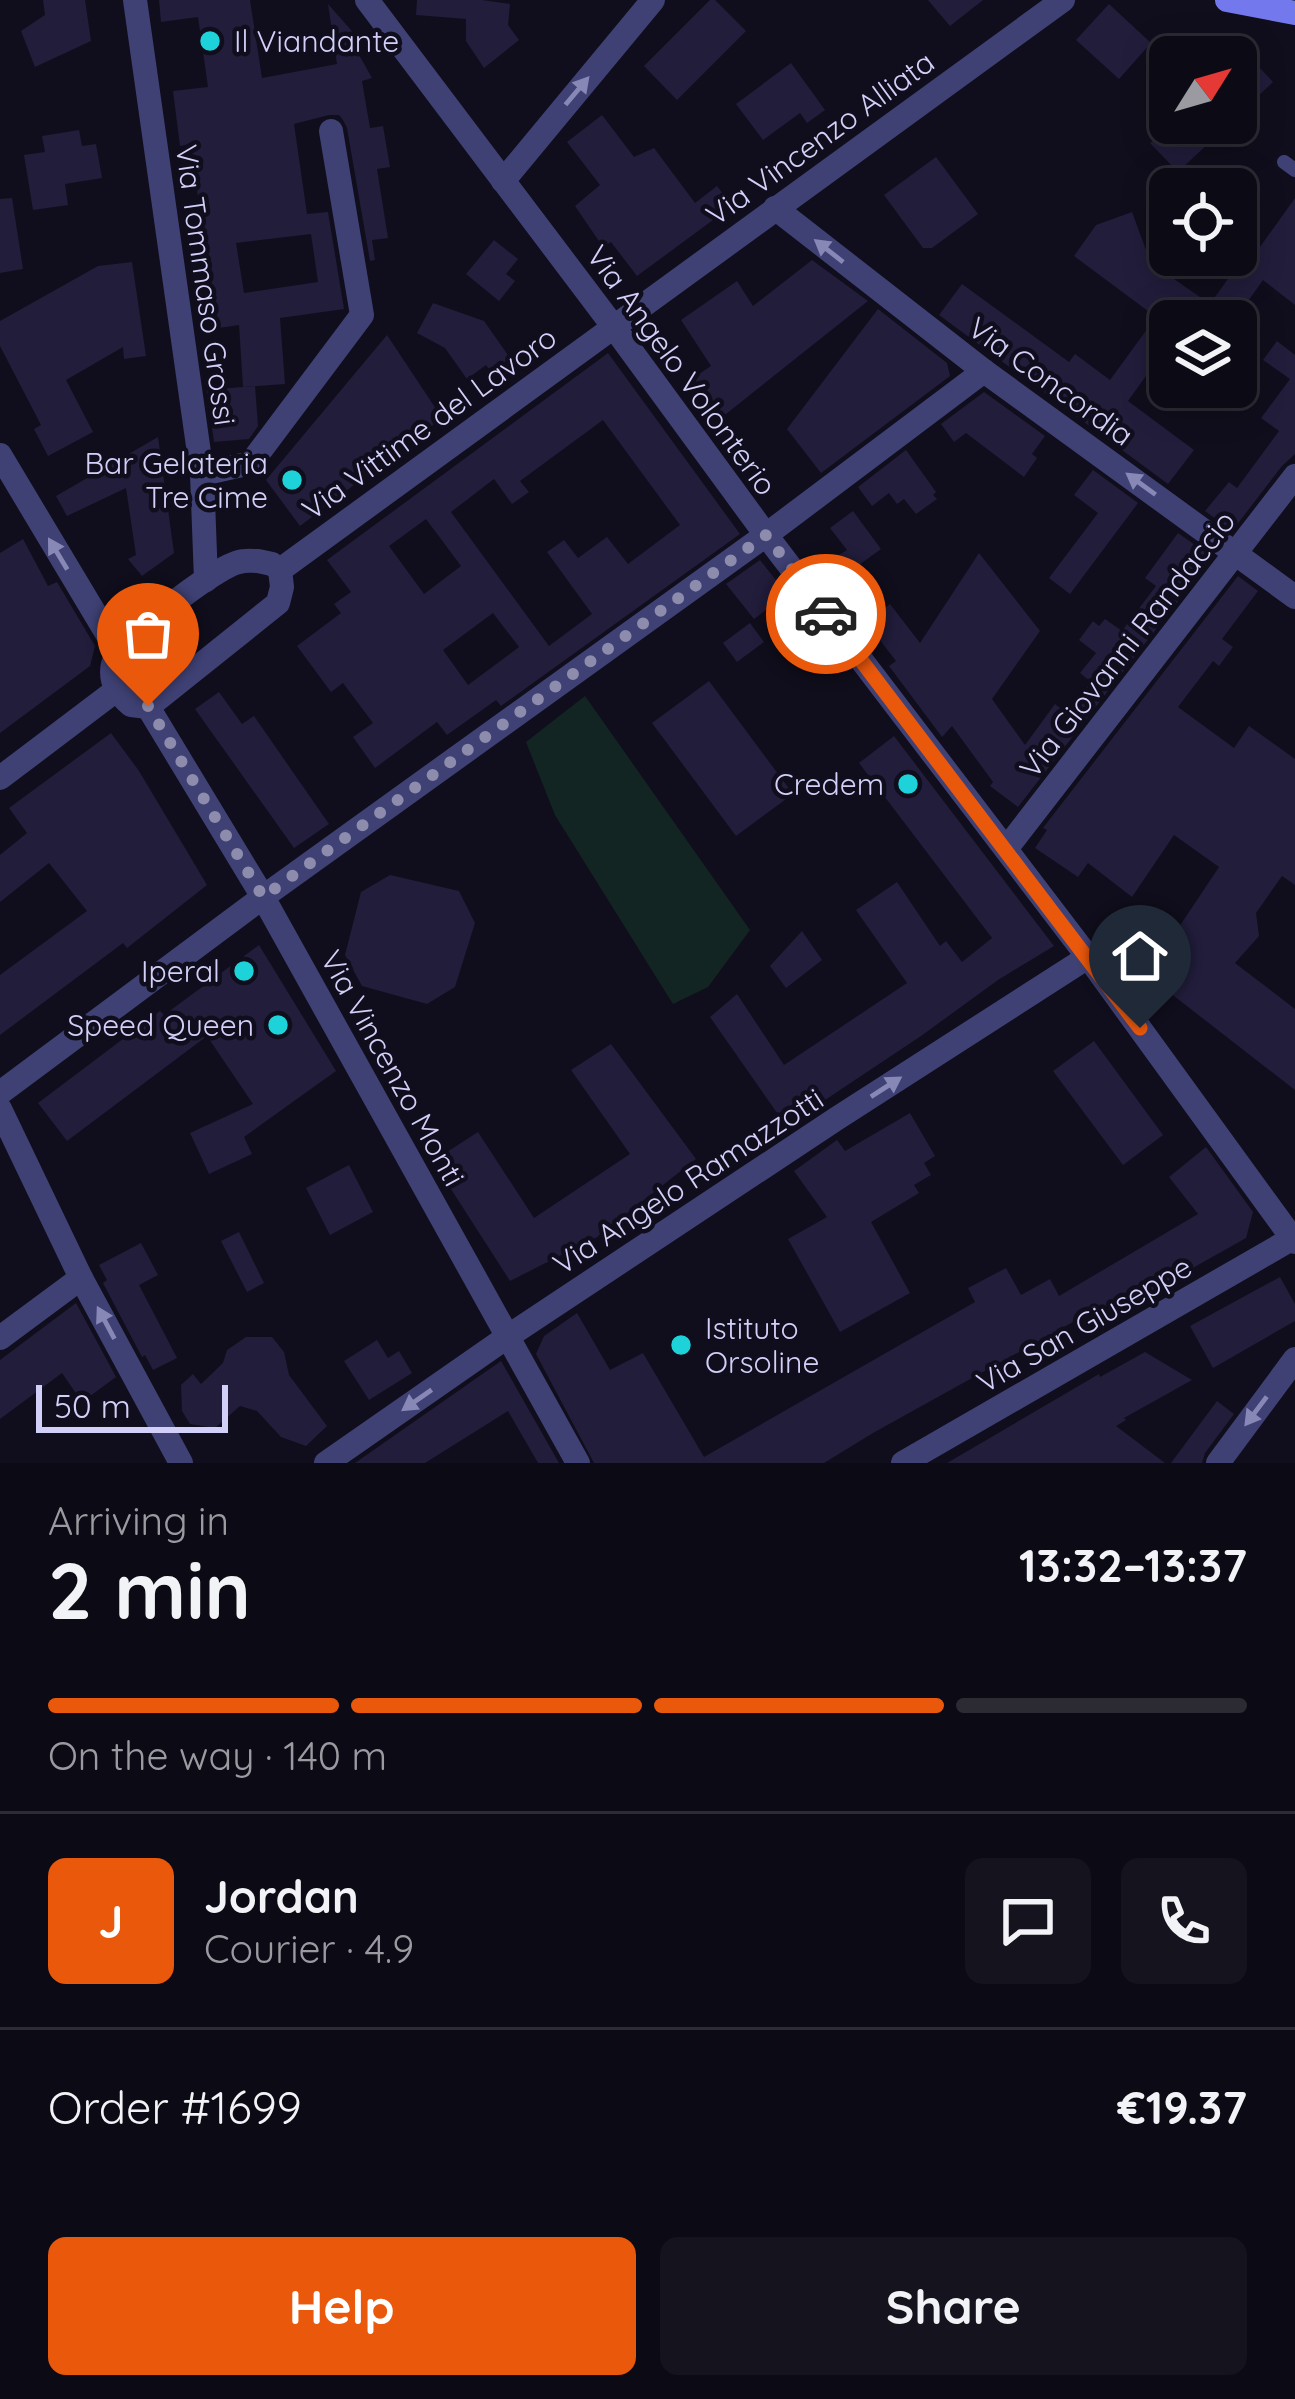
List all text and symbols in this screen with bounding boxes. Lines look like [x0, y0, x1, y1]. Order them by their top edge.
place label: Il Viandante [234, 22, 399, 60]
marker: Il Viandante [197, 28, 223, 54]
north arrow [1149, 36, 1257, 144]
map controls [1149, 36, 1257, 408]
street label: Via Vincenzo Alliata [698, 42, 942, 234]
one-way arrow [564, 76, 590, 106]
street label: Via Tommaso Grossi [167, 142, 245, 428]
button: locate [1149, 168, 1257, 276]
street label: Via Angelo Volonterio [578, 237, 786, 503]
one-way arrow [814, 239, 845, 263]
button: layers [1149, 300, 1257, 408]
street label: Via Concordia [961, 308, 1141, 454]
street label: Via Vittime del Lavoro [294, 318, 564, 528]
place label: Bar Gelateria Tre Cime [85, 444, 268, 516]
marker: Bar Gelateria Tre Cime [279, 467, 305, 493]
one-way arrow [1125, 473, 1157, 496]
street label: Via Giovanni Randaccio [1011, 503, 1243, 785]
one-way arrow [49, 537, 70, 571]
courier [766, 554, 886, 674]
icon: car [793, 581, 859, 647]
pin [97, 583, 199, 706]
icon: bag [115, 601, 181, 667]
place label: Credem [774, 765, 884, 803]
marker: Credem [895, 771, 921, 797]
pin [1089, 905, 1191, 1028]
icon: home [1107, 923, 1173, 989]
street label: Via Vincenzo Monti [313, 944, 473, 1192]
place label: Iperal [141, 952, 220, 990]
marker: Iperal [231, 958, 257, 984]
place label: Speed Queen [67, 1006, 254, 1044]
marker: Speed Queen [265, 1012, 291, 1038]
one-way arrow [869, 1077, 902, 1099]
street label: Via Angelo Ramazzotti [546, 1079, 830, 1283]
street label: Via San Giuseppe [970, 1247, 1198, 1401]
one-way arrow [96, 1306, 117, 1341]
place label: Istituto Orsoline [705, 1309, 819, 1381]
marker: Istituto Orsoline [668, 1332, 694, 1358]
scale bar [36, 1379, 228, 1432]
text: 50 m [54, 1385, 131, 1426]
one-way arrow [400, 1388, 433, 1411]
one-way arrow [1245, 1395, 1269, 1427]
text: Arriving in [48, 1496, 229, 1545]
text: 13:32–13:37 [1019, 1537, 1247, 1593]
text: 2 min [48, 1541, 251, 1639]
text: On the way · 140 m [48, 1731, 387, 1780]
button: chat [965, 1858, 1091, 1984]
button: phone [1121, 1858, 1247, 1984]
text: Jordan [204, 1868, 359, 1924]
text: J [99, 1893, 123, 1949]
text: Courier · 4.9 [204, 1924, 414, 1973]
text: Order #1699 [48, 2079, 302, 2135]
text: €19.37 [1117, 2079, 1247, 2135]
button: Help [48, 2237, 636, 2375]
button: Share [660, 2237, 1247, 2375]

